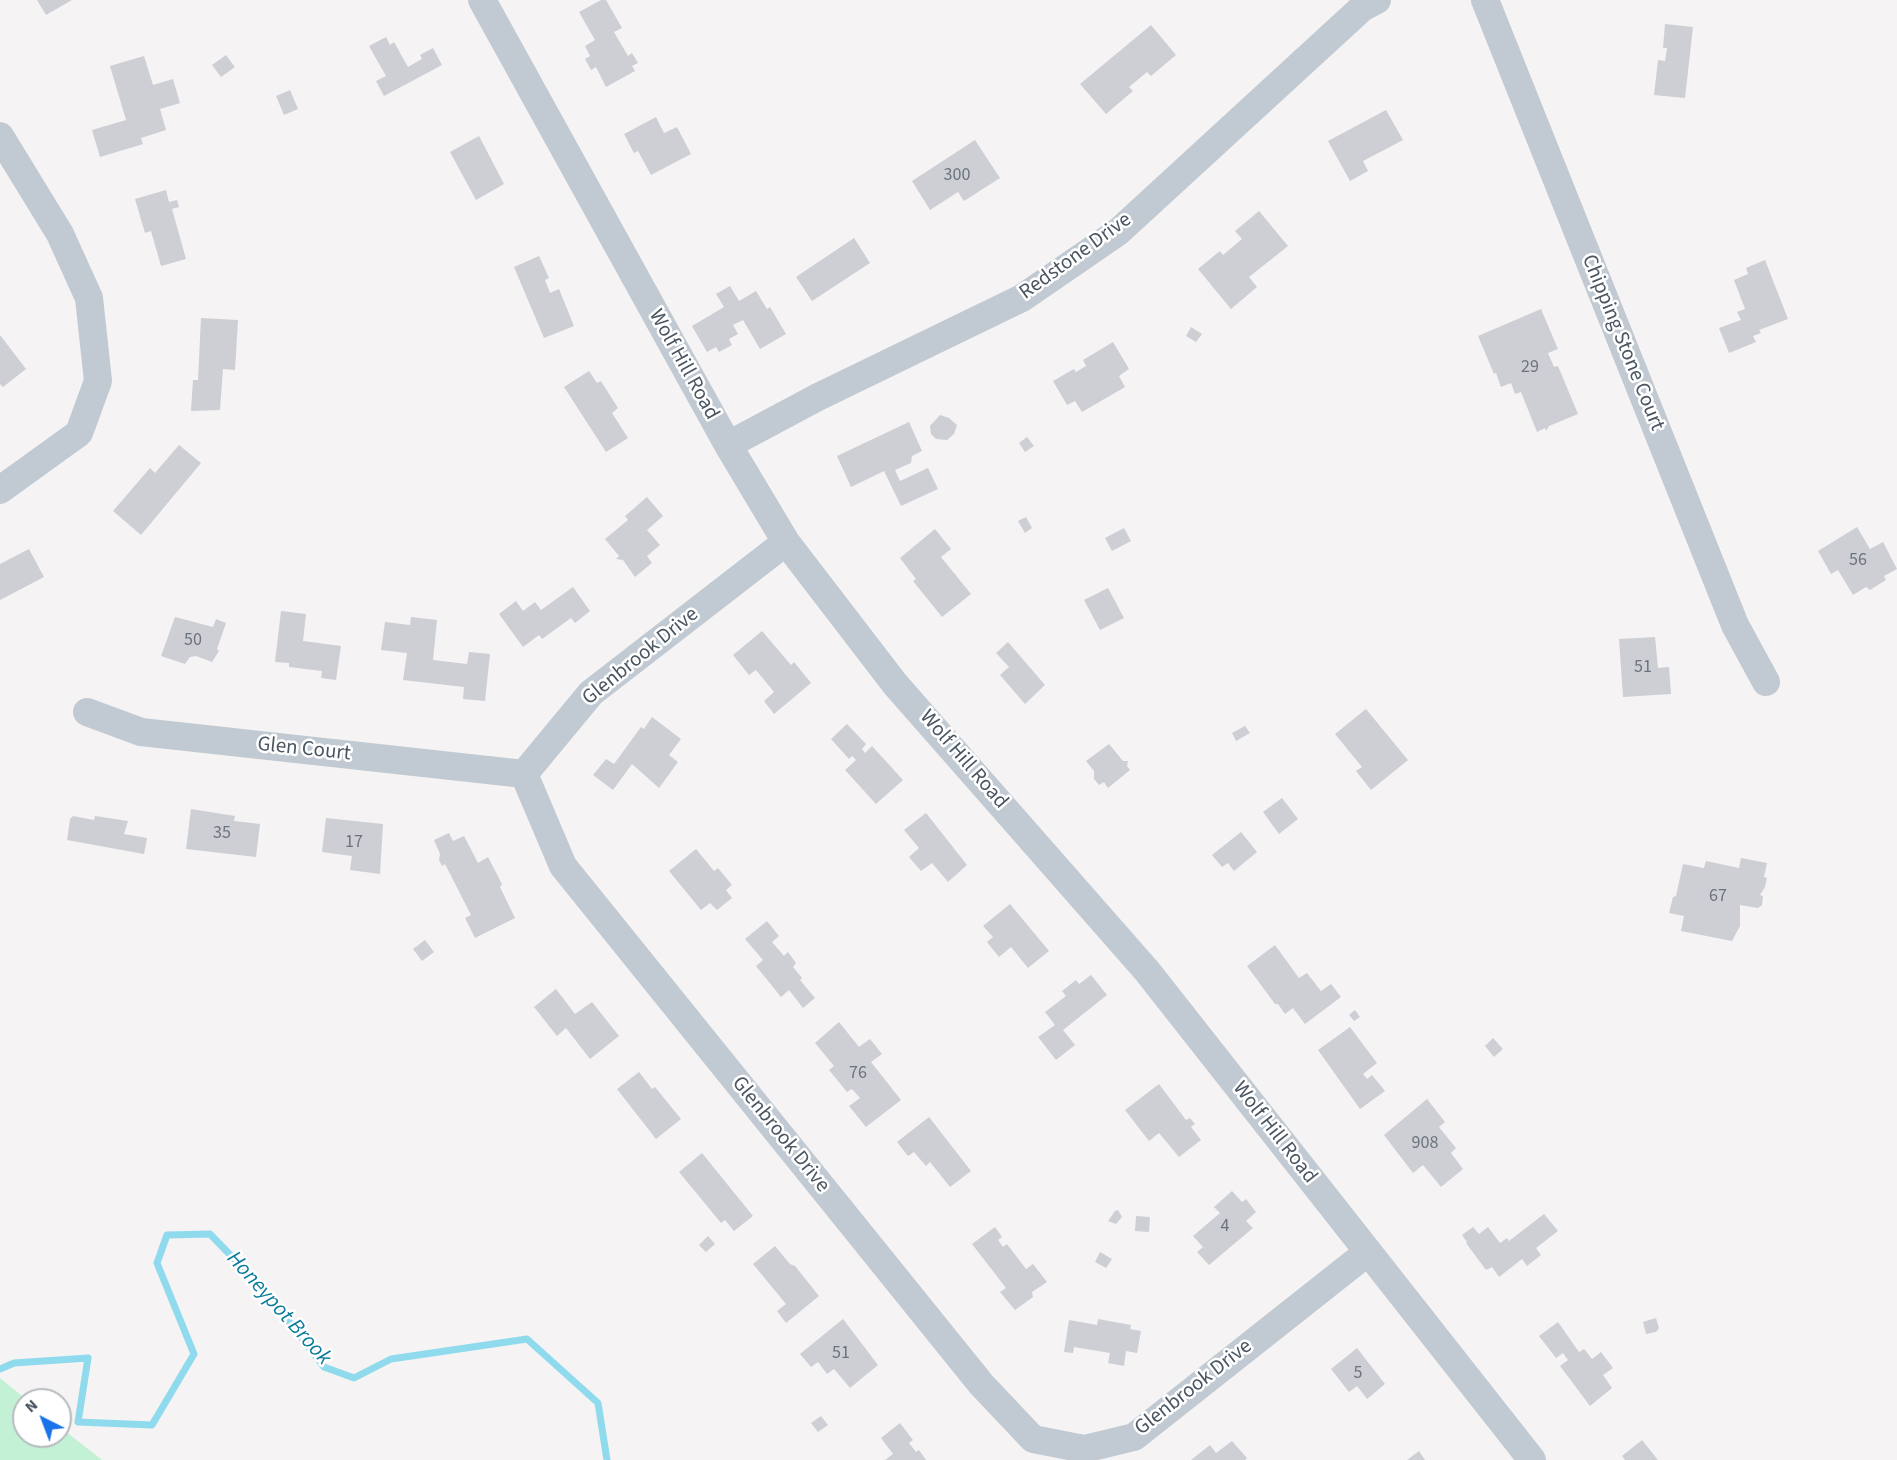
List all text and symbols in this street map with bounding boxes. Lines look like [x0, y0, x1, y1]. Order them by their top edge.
house number: 300 [944, 165, 970, 187]
street label: Redstone Drive [1015, 208, 1137, 306]
street label: Chipping Stone Court [1575, 251, 1669, 435]
street label: Wolf Hill Road [642, 305, 724, 425]
house number: 29 [1521, 357, 1539, 379]
house number: 56 [1849, 550, 1867, 572]
street label: Glenbrook Drive [578, 603, 704, 711]
house number: 50 [184, 630, 202, 652]
house number: 51 [1634, 657, 1652, 679]
street label: Wolf Hill Road [913, 706, 1013, 814]
street label: Glen Court [256, 733, 352, 767]
house number: 35 [213, 823, 231, 845]
house number: 17 [345, 832, 363, 854]
house number: 67 [1709, 886, 1727, 908]
house number: 76 [849, 1063, 867, 1085]
street label: Glenbrook Drive [726, 1072, 834, 1198]
street label: Wolf Hill Road [1226, 1077, 1322, 1189]
house number: 908 [1412, 1133, 1438, 1155]
house number: 4 [1221, 1216, 1229, 1238]
water label: Honeypot Brook [220, 1247, 336, 1371]
street label: Glenbrook Drive [1130, 1334, 1258, 1442]
house number: 51 [832, 1343, 850, 1365]
house number: 5 [1354, 1363, 1362, 1385]
north arrow [12, 1388, 72, 1448]
text: N [20, 1394, 43, 1418]

